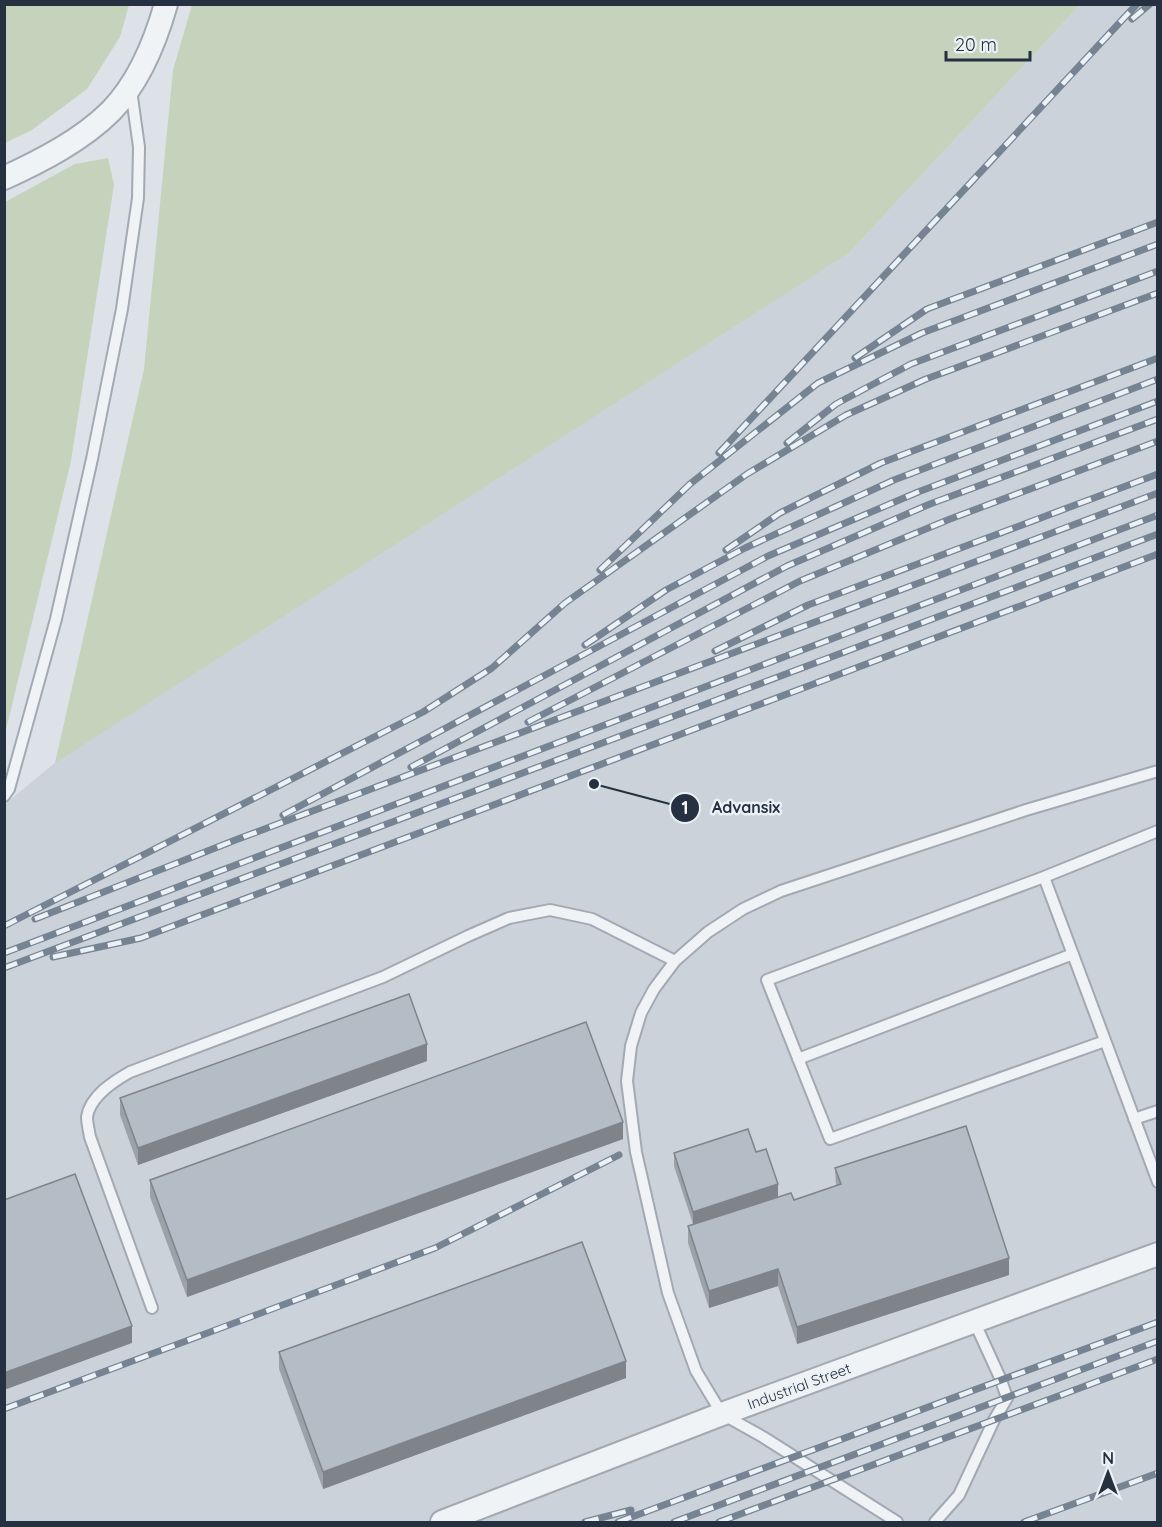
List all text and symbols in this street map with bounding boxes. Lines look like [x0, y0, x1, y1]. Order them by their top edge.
scale bar [946, 24, 1030, 62]
text: 20 m [955, 33, 997, 56]
callout: Advansix [670, 791, 792, 825]
text: 1 [681, 796, 689, 819]
text: Advansix [712, 797, 780, 817]
street label: Industrial Street [745, 1358, 853, 1414]
north arrow [1078, 1443, 1138, 1503]
text: N [1102, 1448, 1114, 1468]

